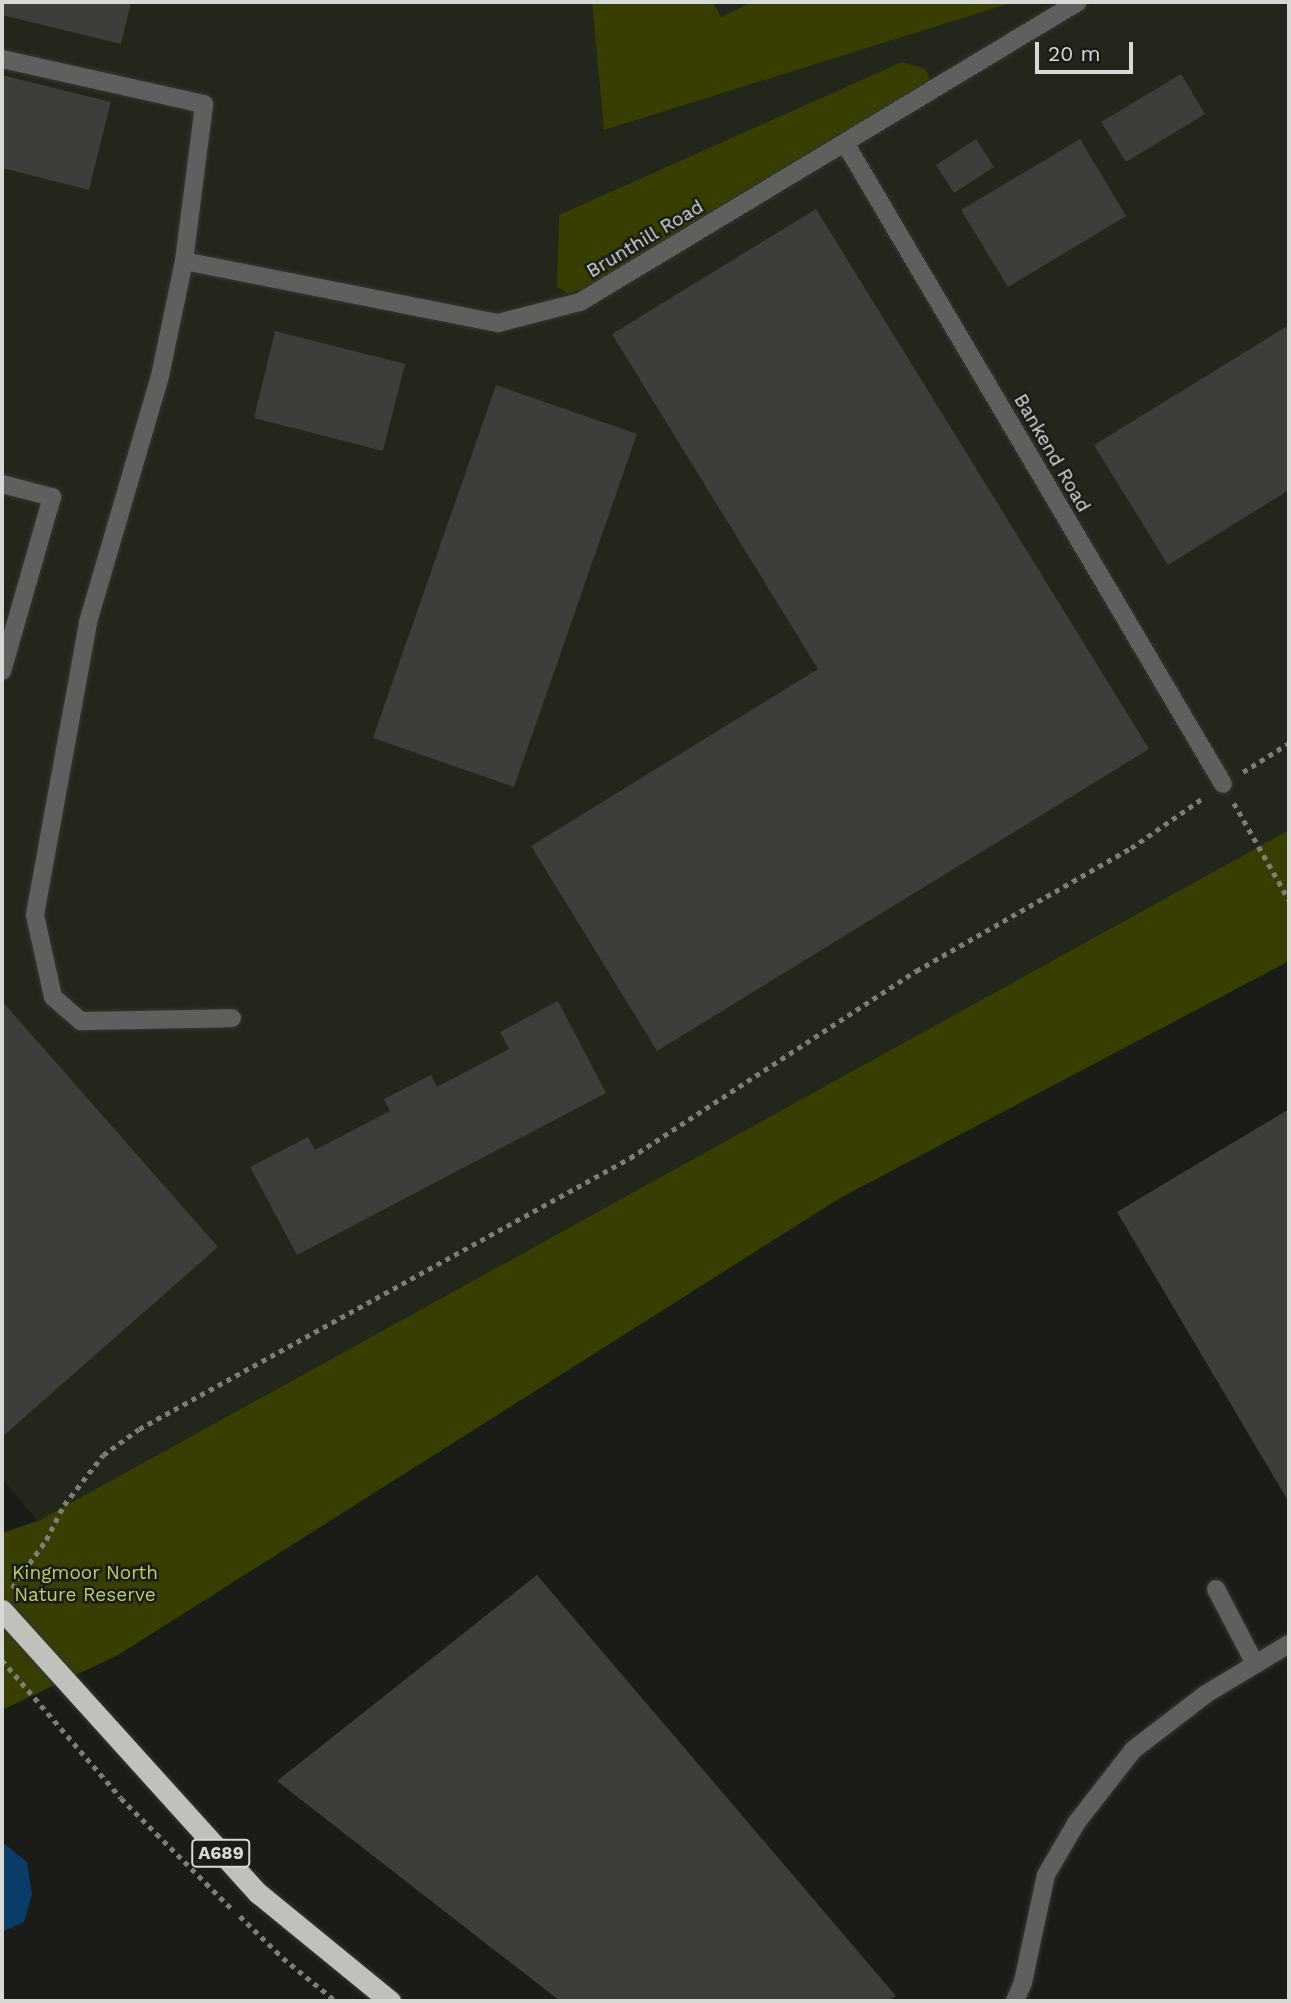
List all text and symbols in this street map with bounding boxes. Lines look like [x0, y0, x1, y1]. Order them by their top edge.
scale bar [1039, 28, 1137, 72]
text: 20 m [1048, 41, 1100, 66]
street label: Brunthill Road [582, 195, 708, 283]
street label: Bankend Road [1009, 390, 1095, 516]
park label: Kingmoor North Nature Reserve [12, 1562, 158, 1606]
road number: A689 [191, 1839, 251, 1868]

